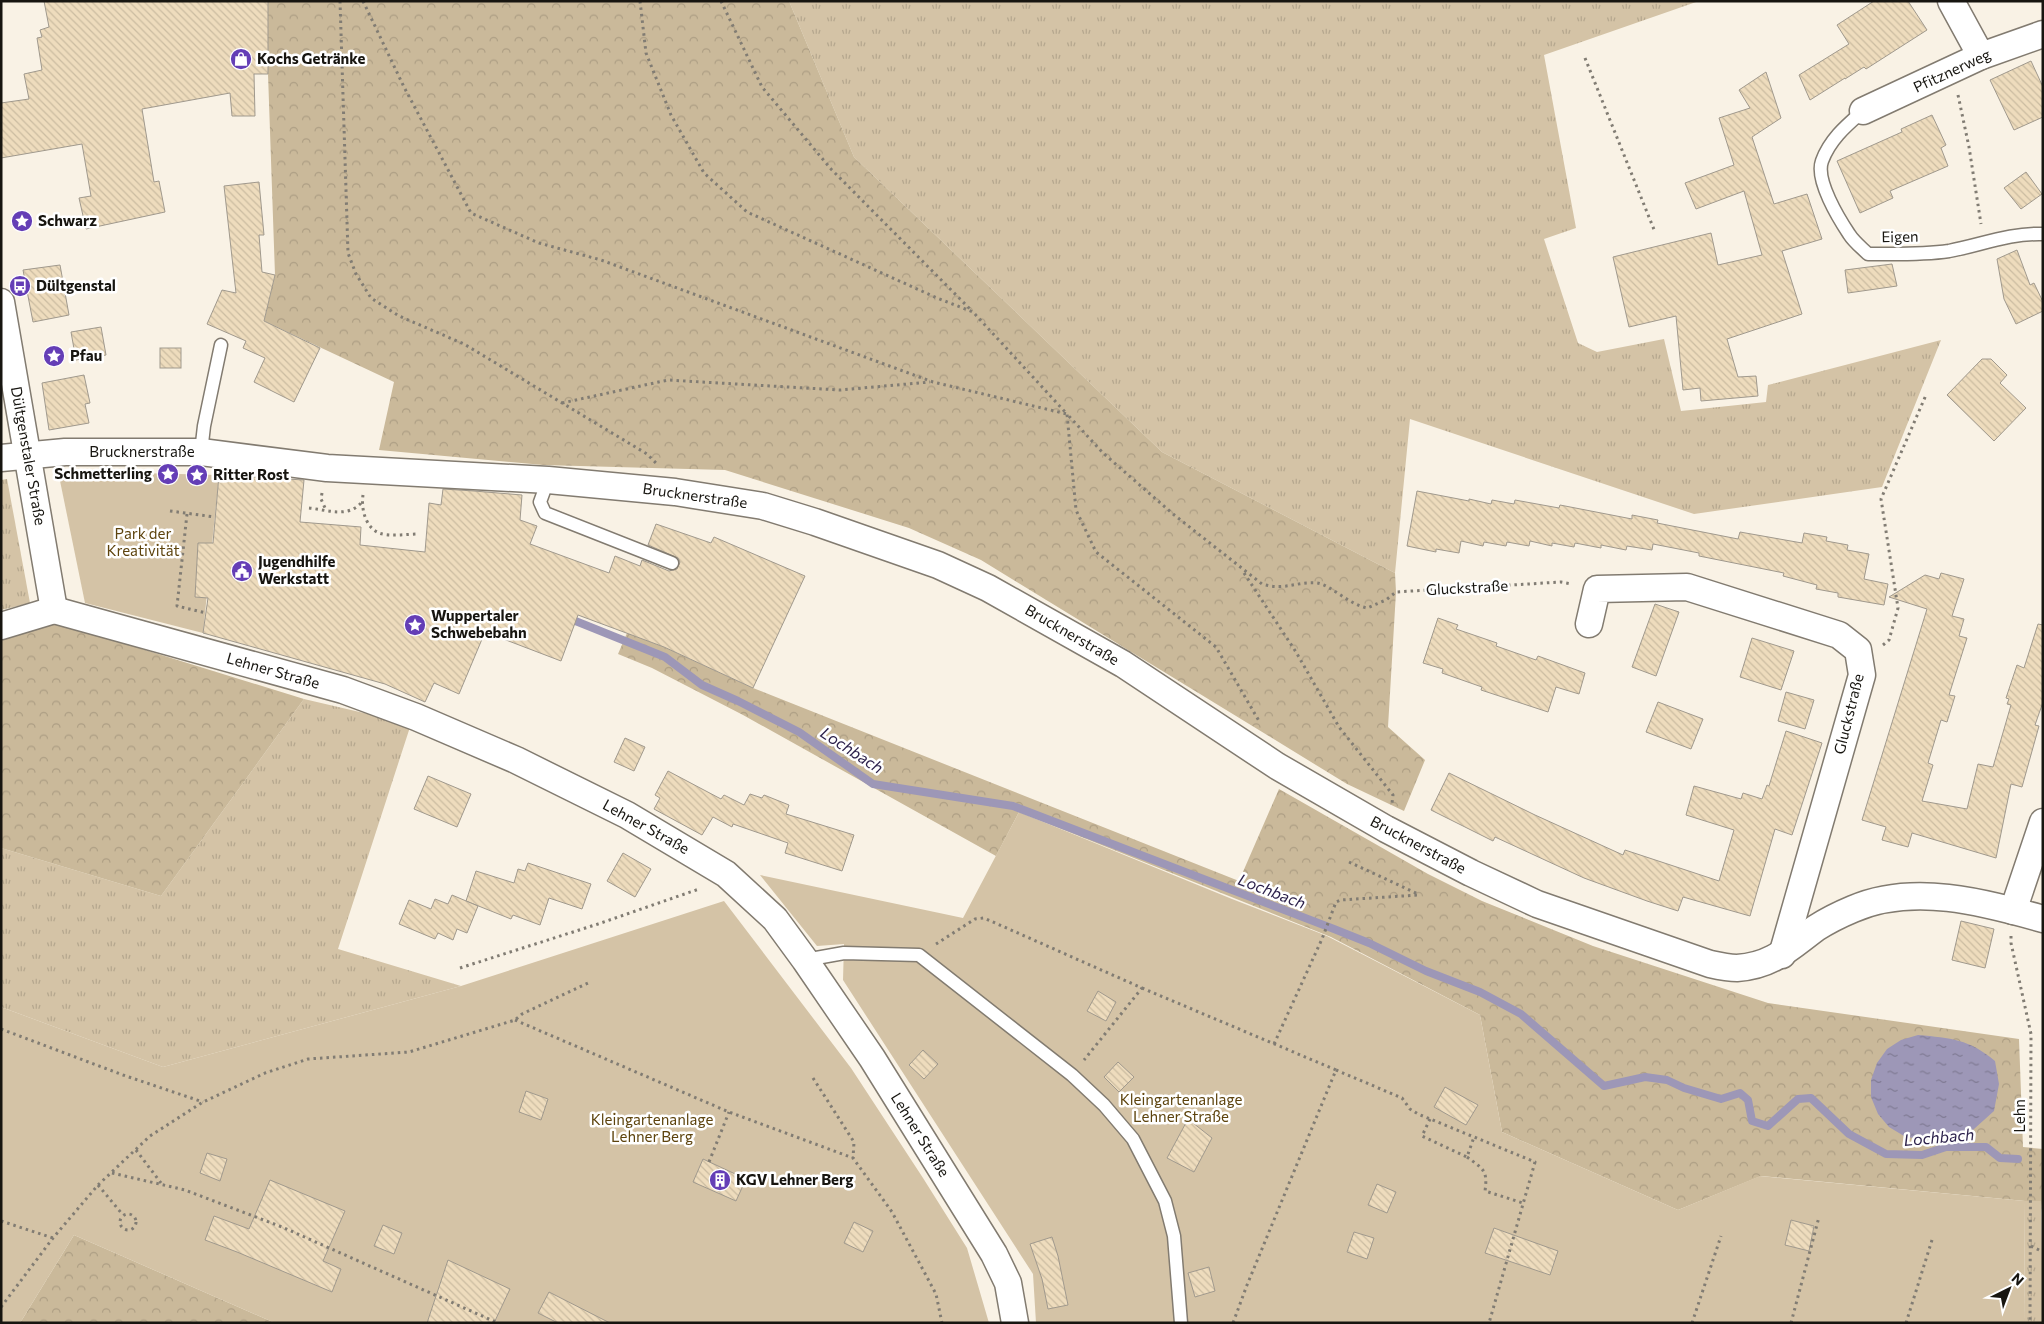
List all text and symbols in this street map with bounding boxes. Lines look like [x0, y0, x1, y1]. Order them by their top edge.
street label: Pfitznerweg [1910, 44, 1993, 96]
shop icon: Kochs Getränke [229, 47, 253, 71]
place label: Kochs Getränke [257, 49, 365, 67]
place icon: Schwarz [10, 209, 34, 233]
place label: Schwarz [38, 211, 97, 229]
street label: Eigen [1881, 227, 1919, 245]
bus stop icon: Dültgenstal [8, 274, 32, 298]
place label: Dültgenstal [36, 276, 116, 294]
place icon: Pfau [42, 344, 66, 368]
place label: Pfau [70, 346, 102, 364]
street label: Dültgenstaler Straße [8, 385, 50, 527]
street label: Brucknerstraße [89, 442, 195, 460]
place icon: Schmetterling [156, 462, 180, 486]
place icon: Ritter Rost [185, 463, 209, 487]
place label: Schmetterling [54, 464, 152, 482]
place label: Ritter Rost [213, 465, 289, 483]
street label: Brucknerstraße [642, 479, 749, 511]
park label: Park der Kreativität [106, 524, 180, 559]
place label: Jugendhilfe Werkstatt [258, 552, 336, 587]
public building icon: Jugendhilfe Werkstatt [230, 559, 254, 583]
street label: Gluckstraße [1425, 576, 1509, 598]
street label: Brucknerstraße [1022, 600, 1123, 668]
place label: Wuppertaler Schwebebahn [431, 606, 527, 641]
place icon: Wuppertaler Schwebebahn [403, 613, 427, 637]
street label: Lehner Straße [225, 648, 322, 692]
street label: Gluckstraße [1829, 672, 1867, 756]
water label: Lochbach [817, 722, 887, 777]
street label: Lehner Straße [600, 795, 693, 857]
street label: Brucknerstraße [1368, 811, 1469, 877]
water label: Lochbach [1236, 869, 1309, 912]
street label: Lehner Straße [888, 1089, 954, 1180]
park label: Kleingartenanlage Lehner Straße [1120, 1090, 1242, 1125]
street label: Lehn [2010, 1099, 2028, 1133]
park label: Kleingartenanlage Lehner Berg [591, 1110, 713, 1145]
water label: Lochbach [1903, 1124, 1975, 1149]
building icon: KGV Lehner Berg [708, 1168, 732, 1192]
place label: KGV Lehner Berg [736, 1170, 853, 1188]
north arrow [1984, 1264, 2034, 1314]
text: N [2008, 1269, 2028, 1289]

